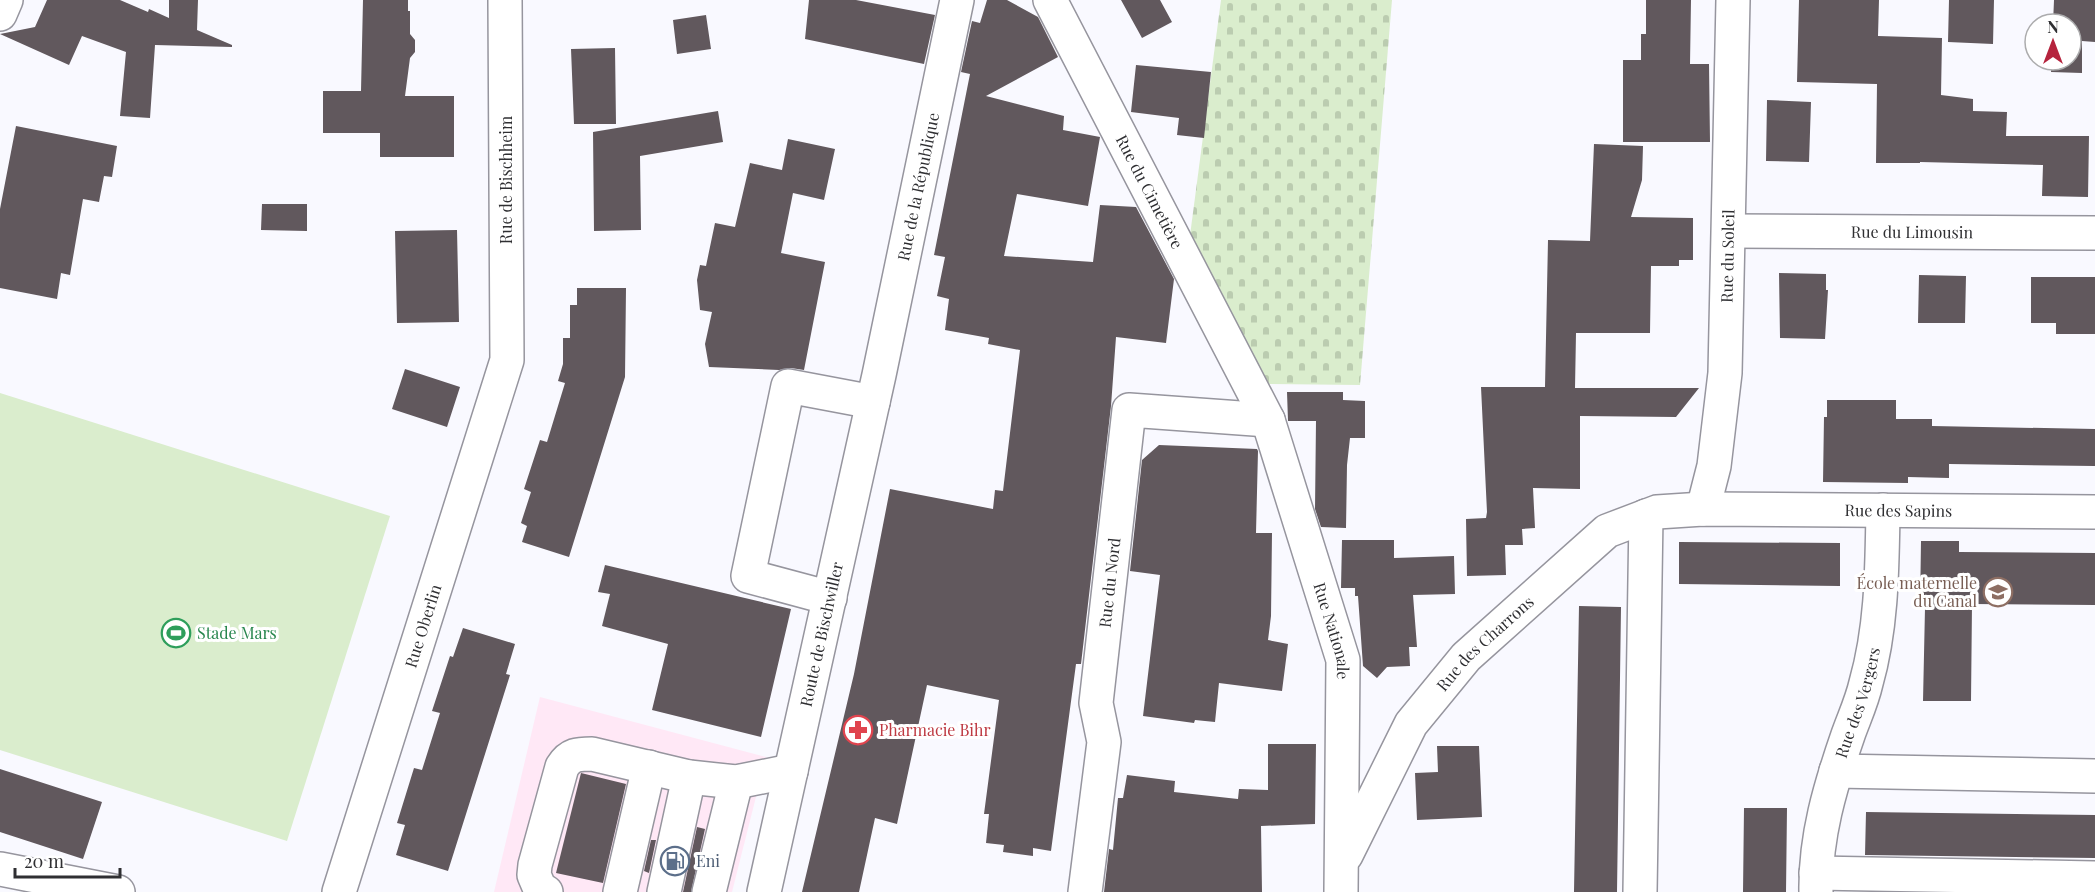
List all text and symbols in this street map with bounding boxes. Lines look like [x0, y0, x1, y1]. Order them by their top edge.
north arrow [2023, 12, 2083, 72]
text: N [2047, 16, 2059, 37]
street label: Rue de la République [892, 111, 943, 262]
street label: Rue de Bischheim [495, 116, 516, 244]
street label: Rue du Cimetière [1112, 131, 1188, 252]
street label: Rue du Soleil [1716, 209, 1739, 303]
street label: Rue du Limousin [1851, 221, 1974, 242]
street label: Rue des Sapins [1844, 499, 1952, 521]
street label: Rue du Nord [1094, 537, 1125, 629]
street label: Route de Bischwiller [795, 560, 847, 709]
place label: École maternelle du Canal [1857, 572, 1977, 611]
school or university icon: École maternelle du Canal [1982, 576, 2014, 608]
street label: Rue Nationale [1309, 580, 1354, 679]
street label: Rue Oberlin [400, 581, 446, 670]
street label: Rue des Charrons [1431, 591, 1538, 695]
sports icon: Stade Mars [160, 617, 192, 649]
place label: Stade Mars [197, 622, 277, 643]
street label: Rue des Vergers [1830, 646, 1884, 761]
pharmacy icon: Pharmacie Bihr [842, 714, 874, 746]
place label: Pharmacie Bihr [879, 719, 991, 740]
scale bar [15, 841, 120, 879]
fuel station icon: Eni [659, 845, 691, 877]
text: 20 m [24, 849, 64, 873]
place label: Eni [696, 850, 720, 871]

